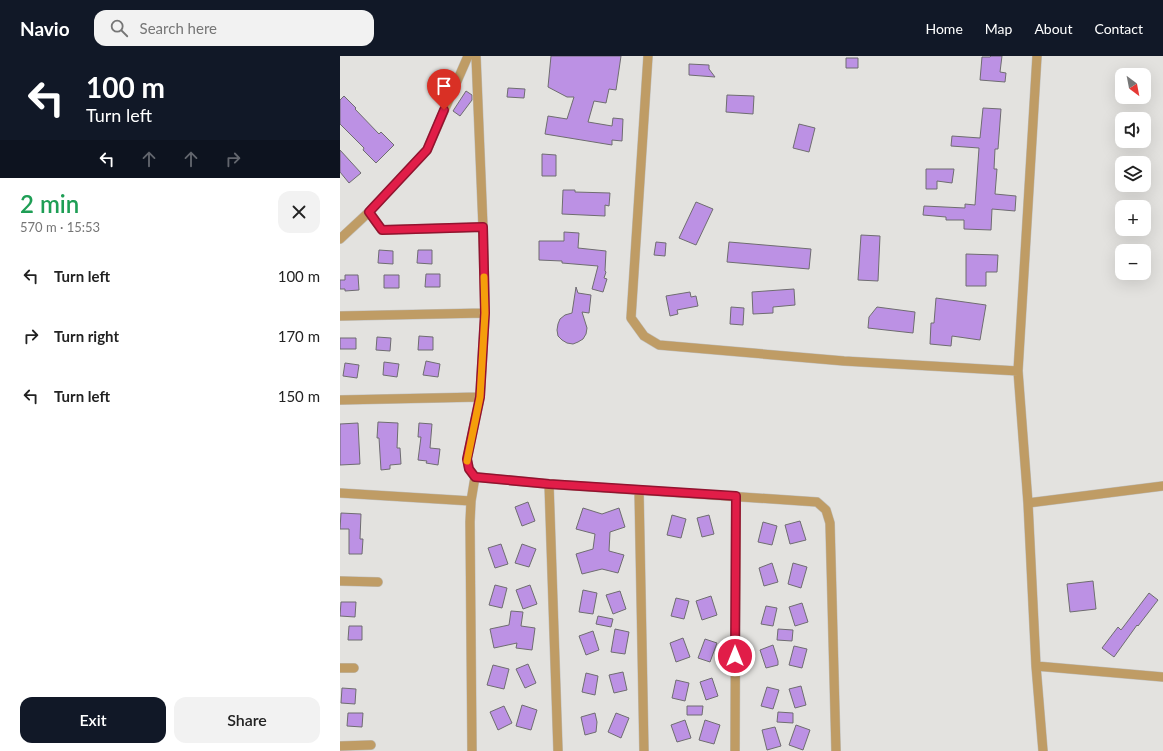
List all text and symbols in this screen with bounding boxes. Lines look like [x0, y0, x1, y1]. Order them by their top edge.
search box [94, 10, 374, 46]
text: Navio [20, 17, 70, 40]
icon: search [108, 17, 130, 39]
text: Search here [140, 19, 217, 37]
text: Home [925, 20, 963, 37]
text: Map [985, 20, 1012, 37]
text: About [1034, 20, 1072, 37]
text: Contact [1094, 20, 1143, 37]
north arrow [1115, 68, 1151, 104]
map controls [1115, 68, 1151, 280]
pin [427, 69, 461, 110]
text: 100 m [86, 70, 165, 104]
icon: left [20, 72, 72, 124]
icon: arrive [433, 75, 455, 97]
text: Turn left [86, 104, 152, 126]
button: sound [1115, 112, 1151, 148]
icon: left [96, 148, 118, 170]
icon: ahead [138, 148, 160, 170]
icon: ahead [180, 148, 202, 170]
icon: right [222, 148, 244, 170]
button: layers [1115, 156, 1151, 192]
text: 2 min [20, 189, 79, 218]
button: close [278, 191, 320, 233]
button: + [1115, 200, 1151, 236]
text: 570 m · 15:53 [20, 219, 100, 235]
button: − [1115, 244, 1151, 280]
icon: left [20, 265, 42, 287]
text: Turn left [54, 267, 110, 285]
text: 100 m [278, 267, 320, 285]
icon: right [20, 325, 42, 347]
text: Turn right [54, 327, 119, 345]
text: 170 m [278, 327, 320, 345]
icon: left [20, 385, 42, 407]
text: Turn left [54, 387, 110, 405]
text: 150 m [278, 387, 320, 405]
position arrow [714, 635, 756, 677]
button: Exit [20, 697, 166, 743]
button: Share [174, 697, 320, 743]

